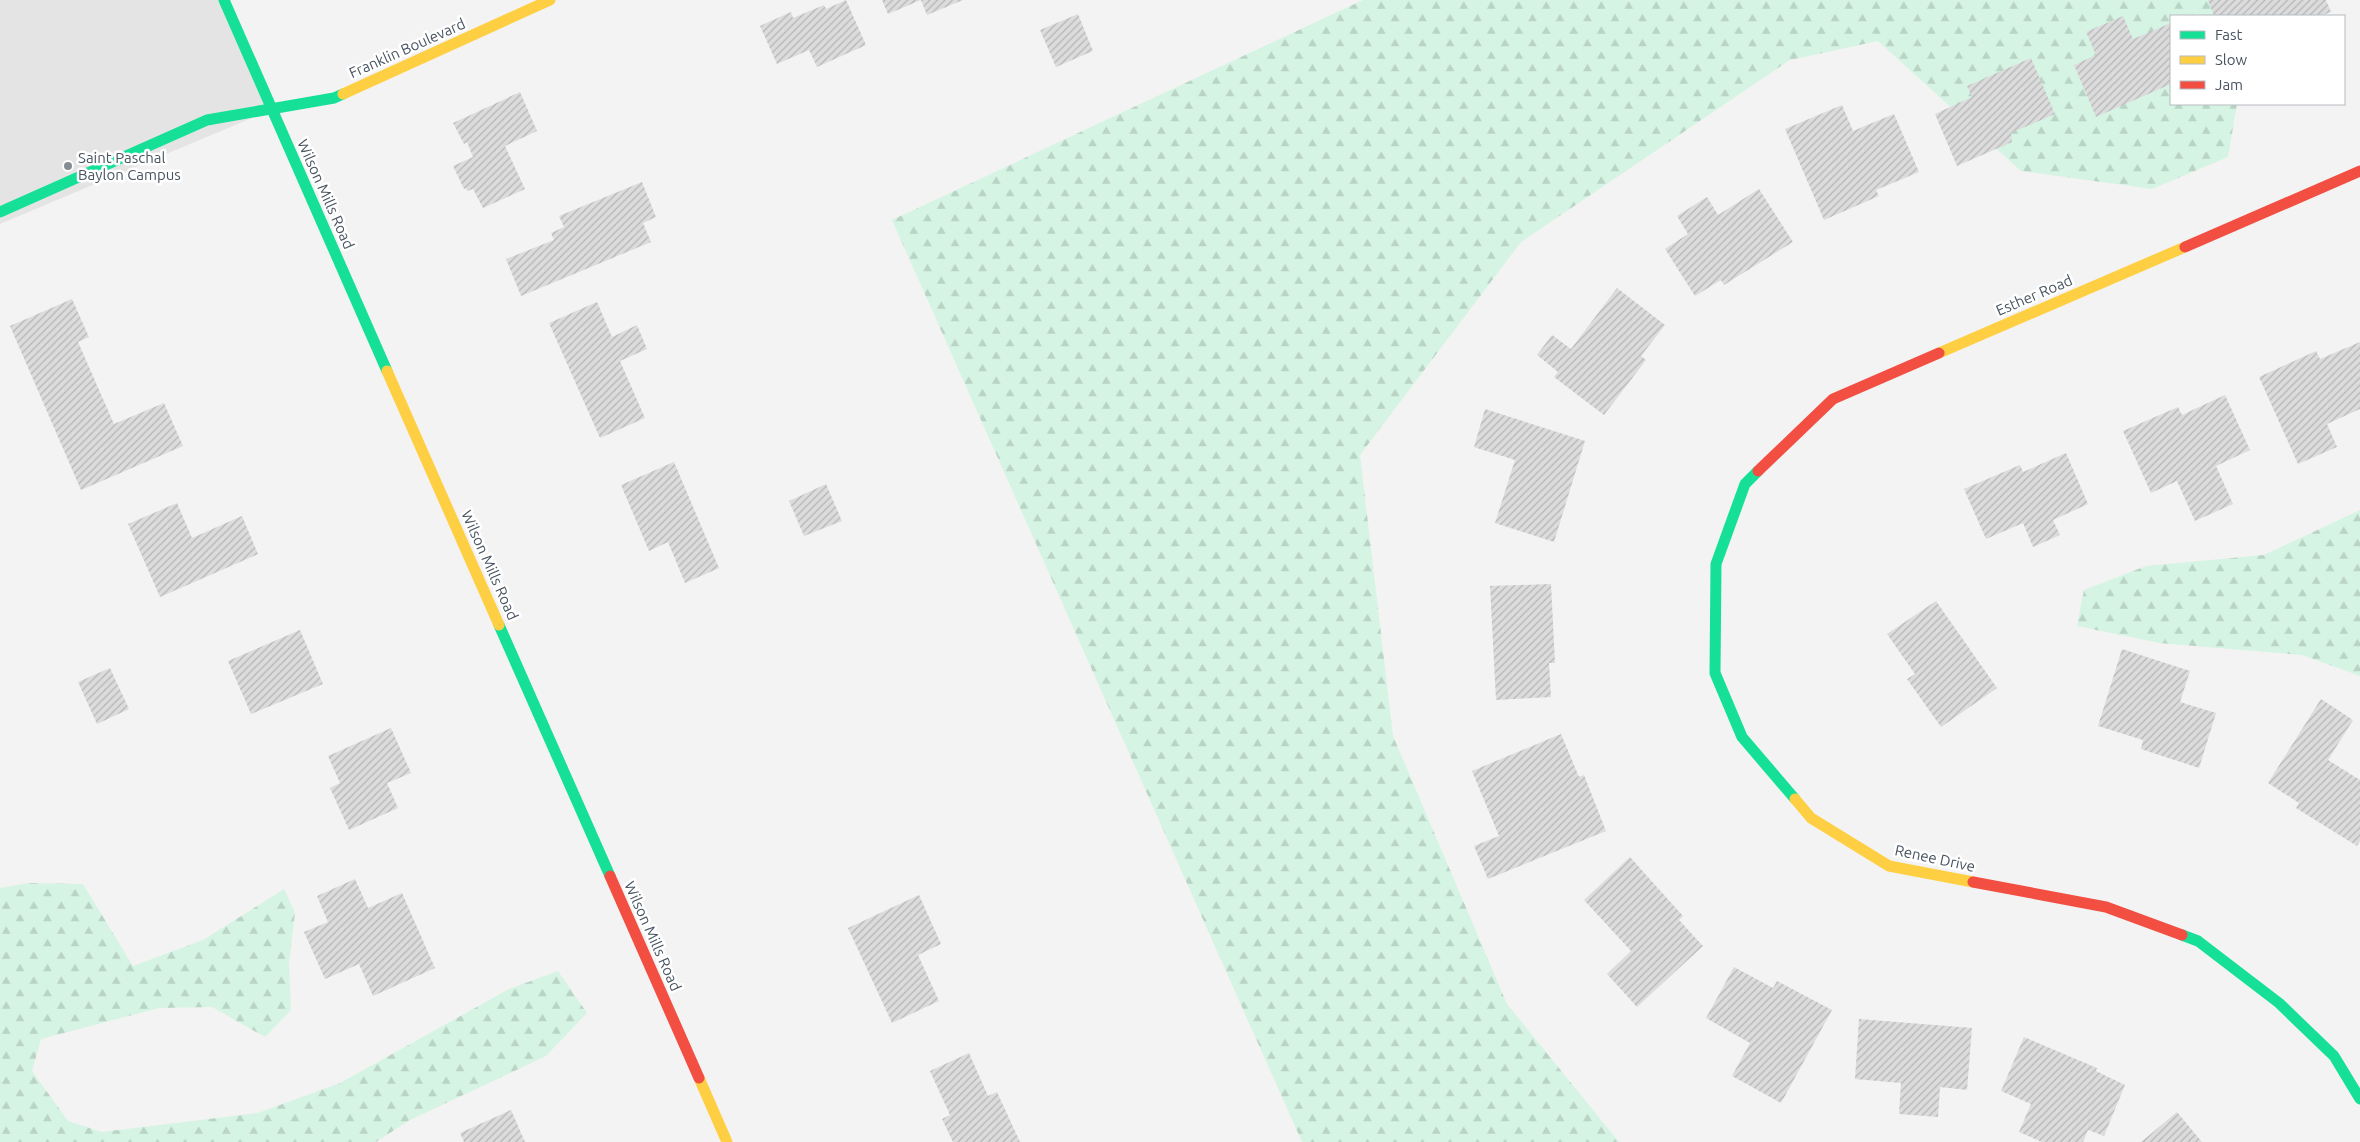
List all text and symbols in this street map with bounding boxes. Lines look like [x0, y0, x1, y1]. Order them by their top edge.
street label: Franklin Boulevard [346, 15, 468, 81]
legend [2170, 15, 2345, 105]
text: Fast [2215, 26, 2243, 43]
text: Slow [2215, 51, 2248, 68]
text: Jam [2215, 76, 2243, 93]
street label: Wilson Mills Road [294, 137, 358, 251]
place label: Saint Paschal Baylon Campus [78, 149, 181, 183]
marker: Saint Paschal Baylon Campus [62, 160, 74, 172]
street label: Esther Road [1993, 271, 2075, 319]
street label: Wilson Mills Road [458, 508, 522, 622]
street label: Renee Drive [1893, 841, 1977, 875]
street label: Wilson Mills Road [621, 879, 685, 993]

